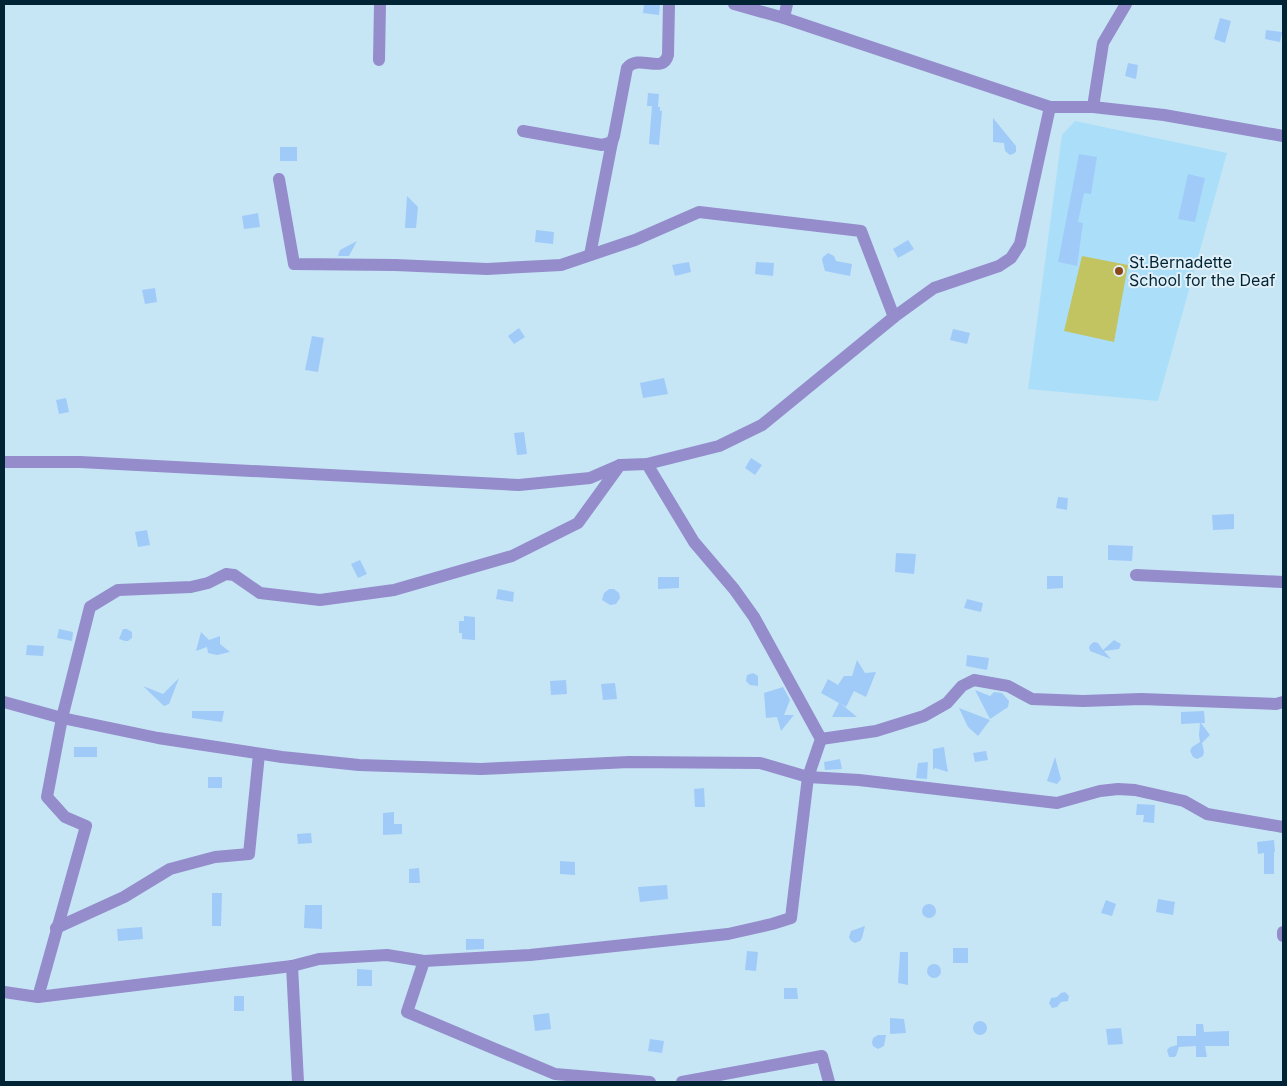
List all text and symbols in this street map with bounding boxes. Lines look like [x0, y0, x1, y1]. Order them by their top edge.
place label: St.Bernadette School for the Deaf [1129, 252, 1276, 290]
marker: St.Bernadette School for the Deaf [1113, 265, 1125, 277]

